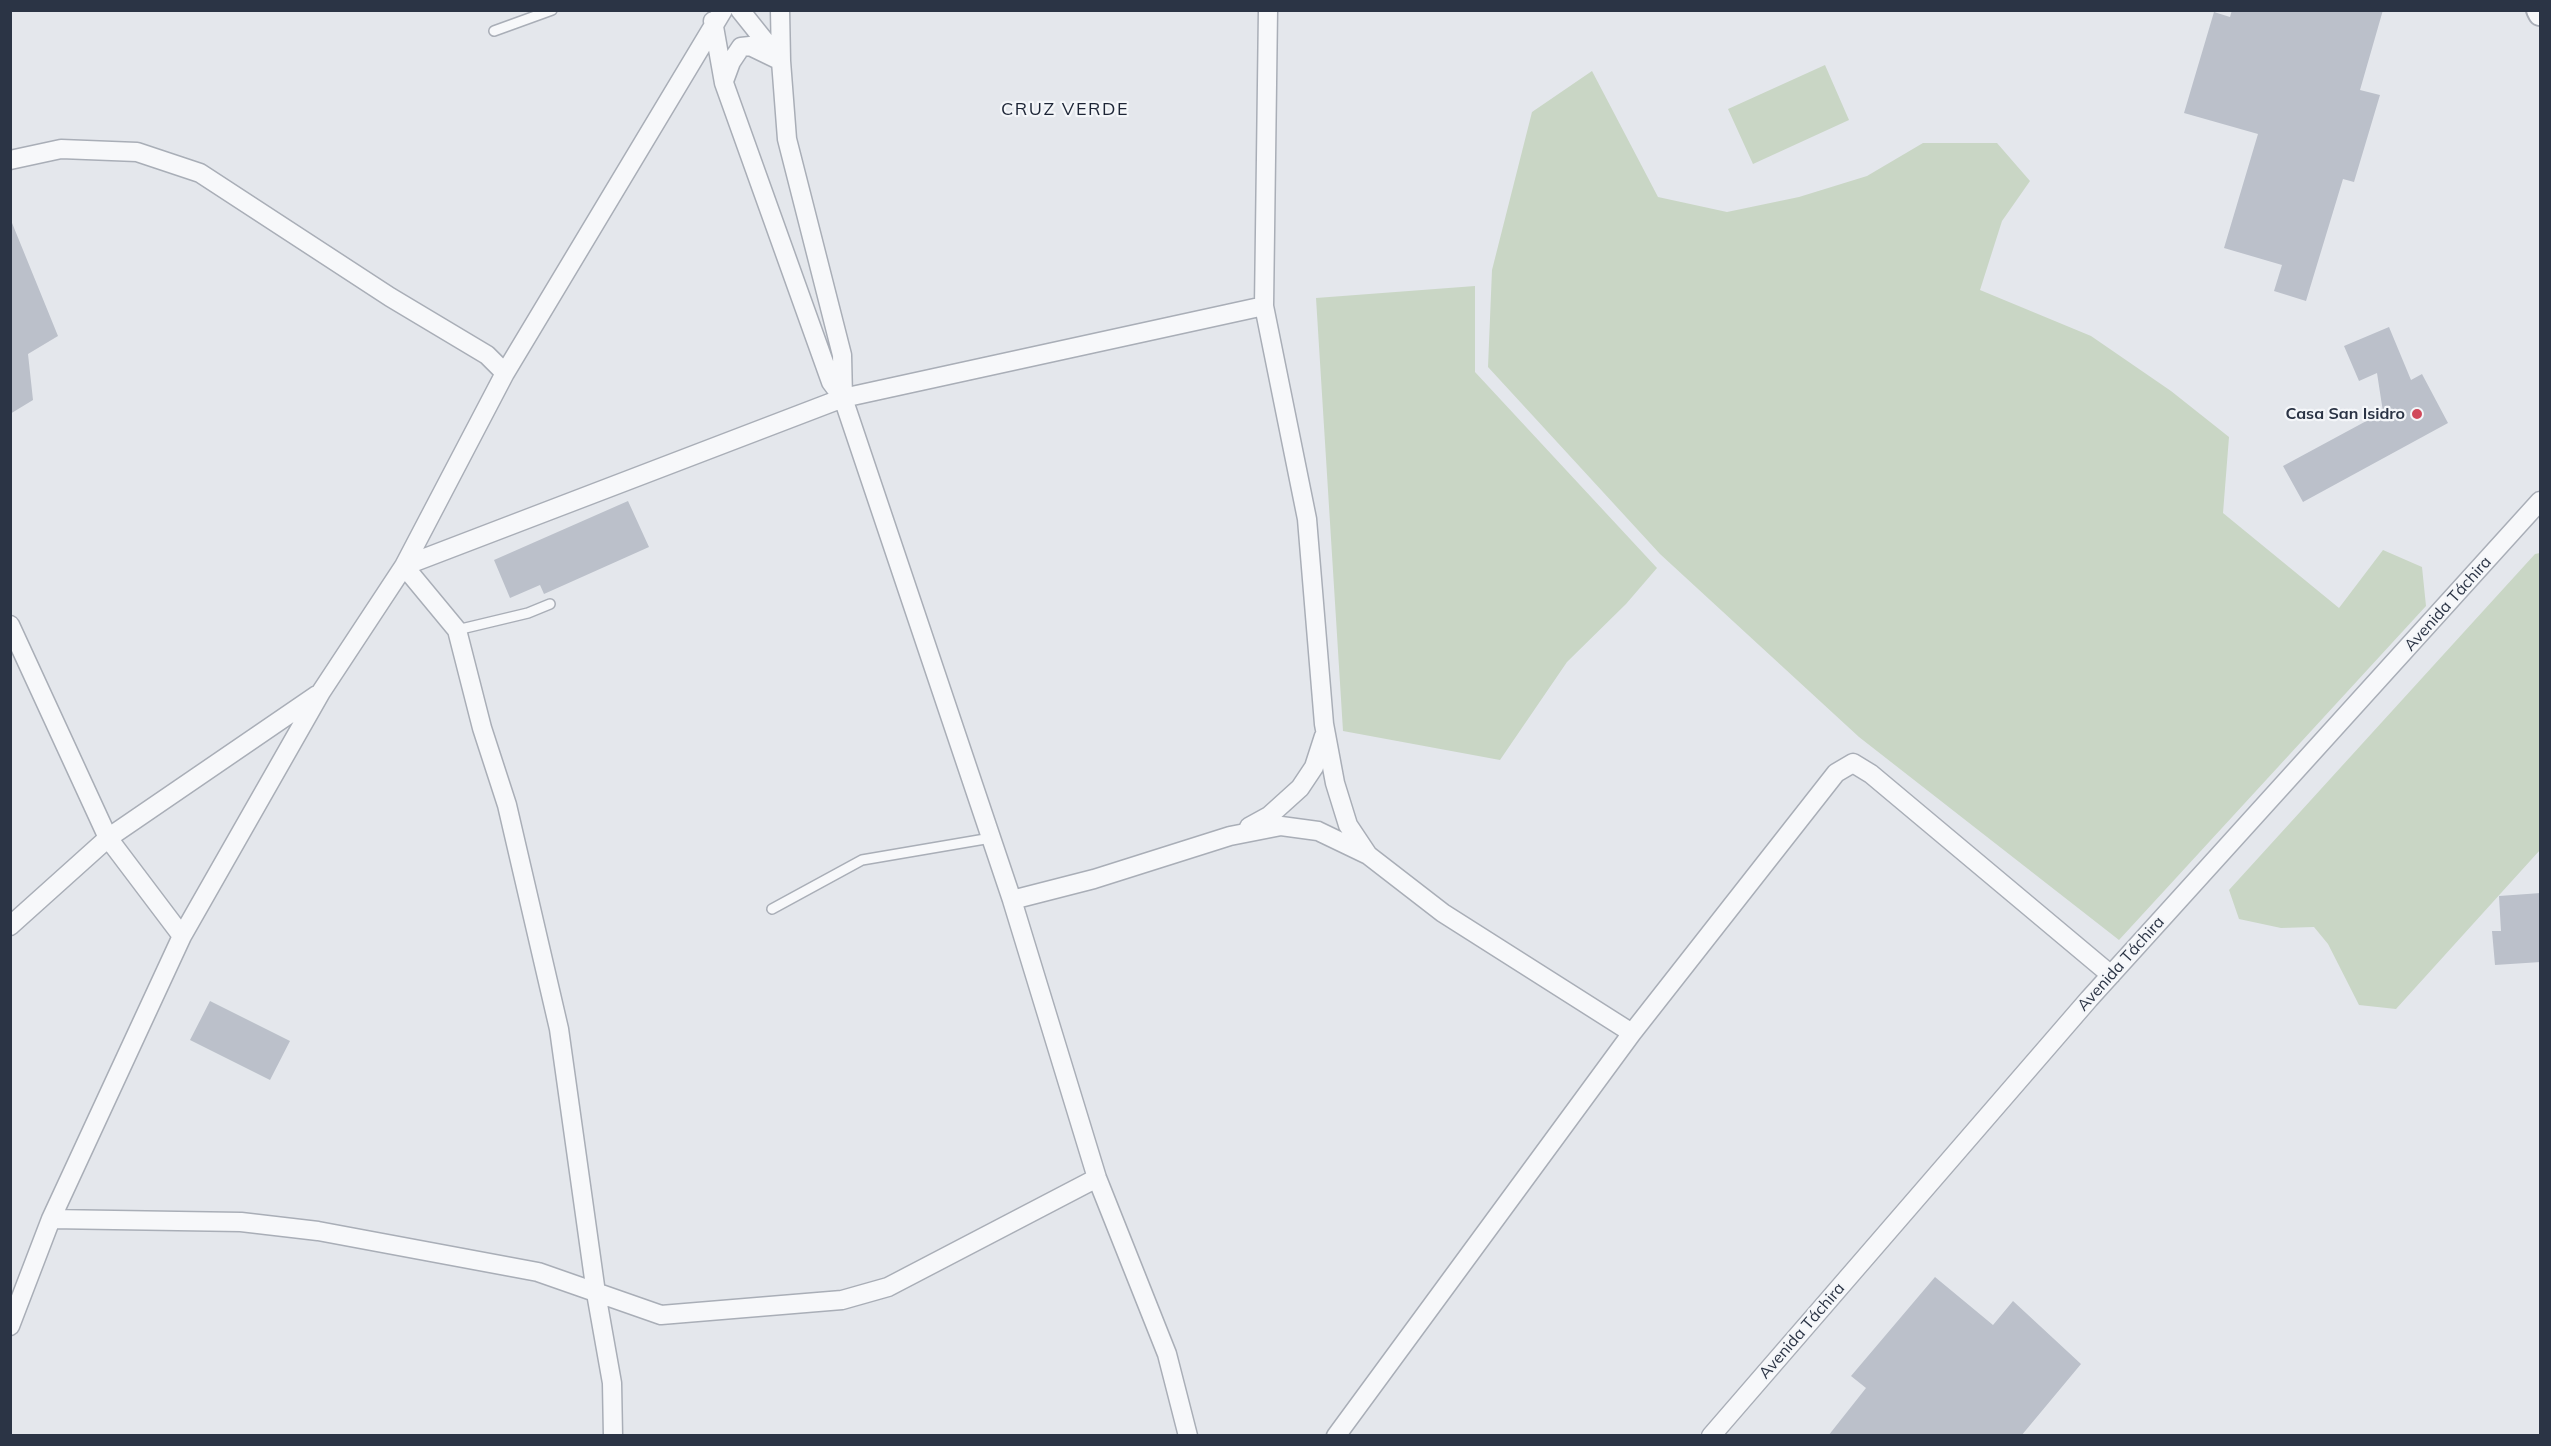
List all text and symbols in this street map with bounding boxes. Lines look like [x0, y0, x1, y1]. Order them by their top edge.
district label: CRUZ VERDE [1001, 99, 1129, 121]
place label: Casa San Isidro [2286, 404, 2405, 424]
marker: Casa San Isidro [2410, 407, 2424, 421]
street label: Avenida Táchira [2400, 553, 2496, 655]
street label: Avenida Táchira [2073, 913, 2169, 1015]
street label: Avenida Táchira [1755, 1279, 1849, 1383]

